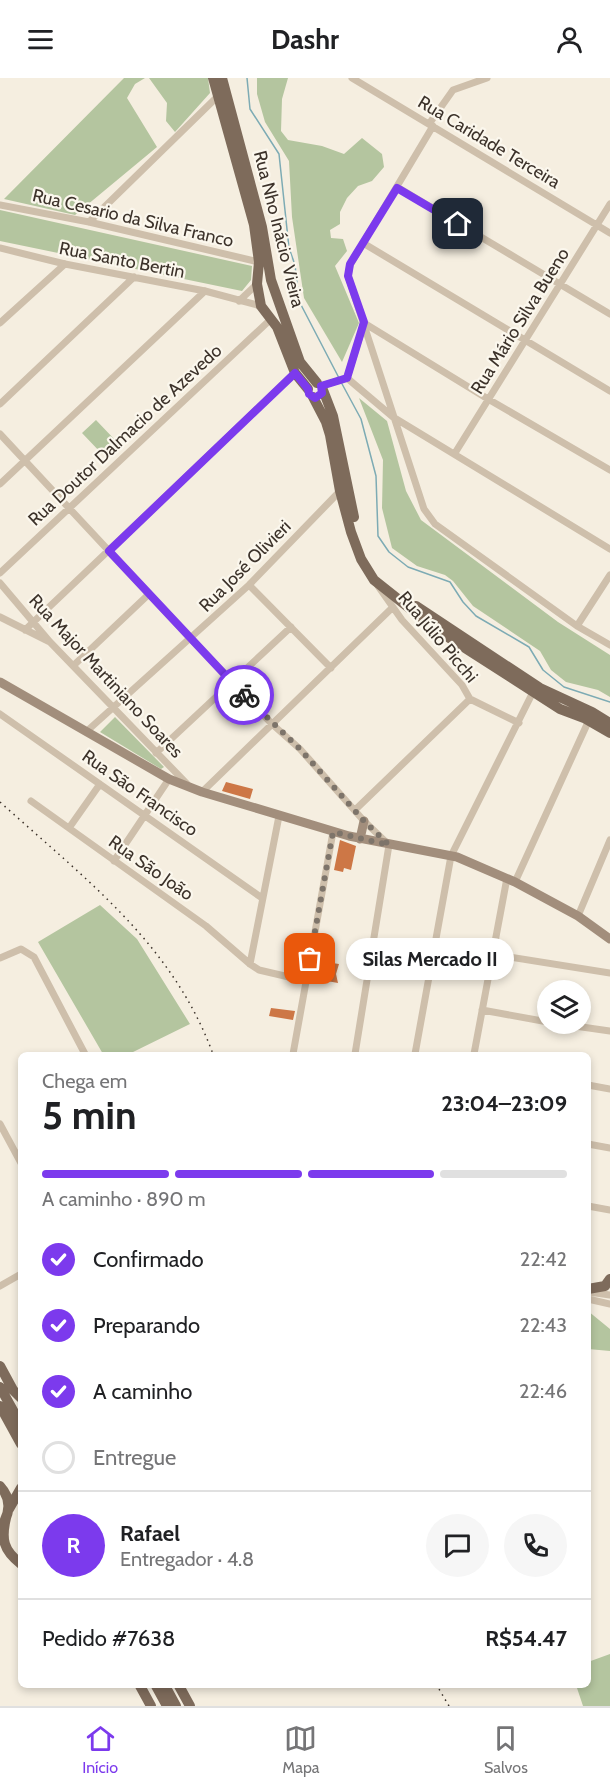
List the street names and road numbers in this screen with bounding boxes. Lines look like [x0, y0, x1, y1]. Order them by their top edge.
street label: Rua Caridade Terceira [414, 91, 564, 193]
street label: Rua Nho Inácio Vieira [249, 148, 309, 310]
street label: Rua Cesario da Silva Franco [30, 184, 236, 252]
street label: Rua Santo Bertin [57, 237, 187, 283]
street label: Rua Mário Silva Bueno [466, 244, 574, 398]
street label: Rua Doutor Dalmacio de Azevedo [24, 339, 226, 531]
street label: Rua José Olivieri [194, 515, 296, 617]
street label: Rua Júlio Picchi [393, 587, 483, 687]
street label: Rua Major Martiniano Soares [24, 590, 188, 762]
street label: Rua São Francisco [78, 745, 202, 841]
street label: Rua São João [104, 831, 198, 905]

